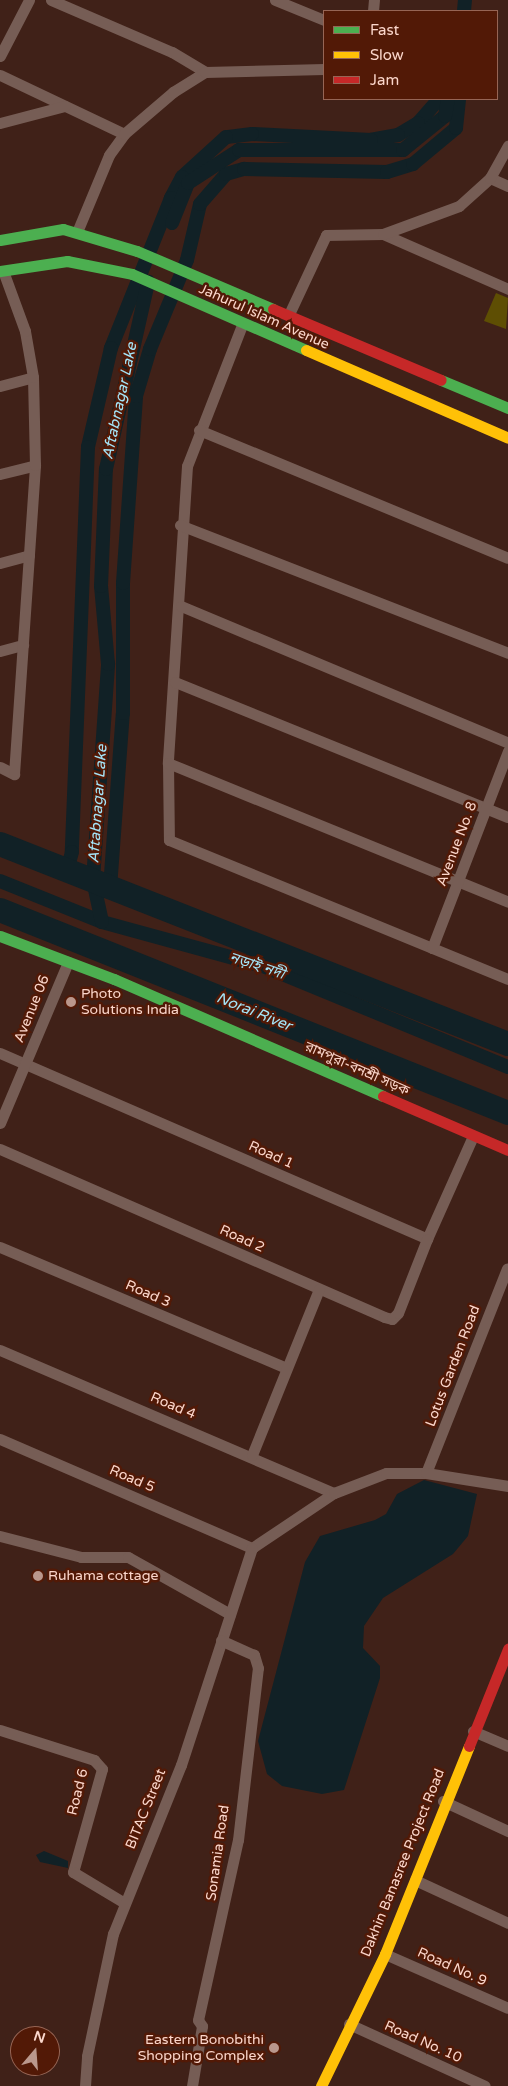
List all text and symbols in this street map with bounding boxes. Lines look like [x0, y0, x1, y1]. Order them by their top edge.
legend [323, 10, 498, 100]
text: Fast [370, 21, 399, 39]
text: Slow [370, 46, 404, 64]
text: Jam [370, 71, 399, 89]
street label: Jahurul Islam Avenue [196, 281, 332, 353]
water label: Aftabnagar Lake [99, 341, 141, 461]
water label: Aftabnagar Lake [85, 744, 111, 864]
street label: Avenue No. 8 [433, 799, 481, 889]
water label: নড়াই নদী [227, 949, 287, 983]
street label: Avenue 06 [11, 973, 53, 1045]
place label: Photo Solutions India [81, 986, 179, 1019]
water label: Norai River [214, 989, 294, 1035]
marker: Photo Solutions India [65, 996, 77, 1008]
street label: রামপুরা-বনশ্রী সড়ক [302, 1038, 412, 1100]
street label: Road 1 [246, 1138, 296, 1172]
street label: Road 2 [217, 1222, 267, 1256]
street label: Road 3 [123, 1277, 173, 1311]
street label: Lotus Garden Road [422, 1303, 484, 1429]
street label: Road 4 [148, 1389, 198, 1423]
street label: Road 5 [107, 1462, 157, 1496]
place label: Ruhama cottage [48, 1568, 158, 1584]
marker: Ruhama cottage [32, 1570, 44, 1582]
street label: BITAC Street [122, 1766, 170, 1852]
street label: Dakhin Banasree Project Road [357, 1766, 449, 1960]
street label: Road 6 [64, 1767, 92, 1817]
street label: Sonamia Road [203, 1804, 233, 1902]
street label: Road No. 9 [415, 1944, 489, 1990]
street label: Road No. 10 [382, 2017, 464, 2067]
north arrow [10, 2026, 60, 2076]
text: N [32, 2027, 47, 2047]
place label: Eastern Bonobithi Shopping Complex [138, 2032, 264, 2064]
marker: Eastern Bonobithi Shopping Complex [268, 2042, 280, 2054]

